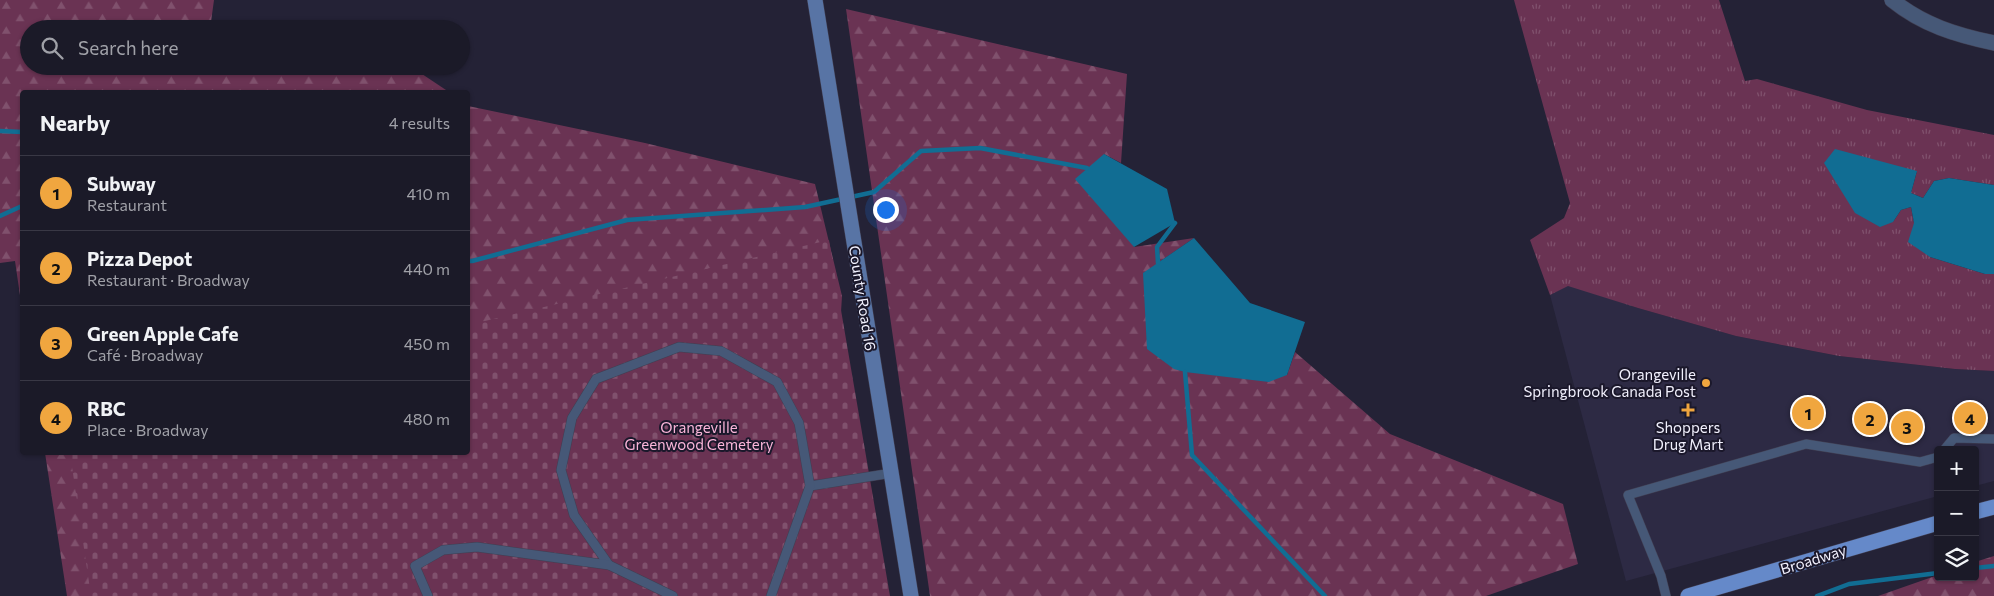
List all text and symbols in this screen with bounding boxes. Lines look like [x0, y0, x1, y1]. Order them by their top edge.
search box [20, 20, 470, 75]
icon: search [38, 34, 66, 62]
text: Search here [78, 36, 178, 59]
text: Nearby [40, 110, 110, 135]
text: 4 results [389, 113, 450, 132]
text: Subway [87, 172, 156, 195]
text: 1 [52, 184, 60, 203]
text: 410 m [407, 184, 450, 203]
text: Restaurant [87, 195, 167, 214]
your location [873, 197, 899, 223]
street label: County Road 16 [846, 244, 880, 352]
text: Pizza Depot [87, 247, 192, 270]
text: 2 [51, 259, 61, 278]
text: 440 m [403, 259, 450, 278]
text: Restaurant · Broadway [87, 270, 250, 289]
text: Green Apple Cafe [87, 322, 238, 345]
text: 3 [51, 334, 61, 353]
text: 450 m [404, 334, 450, 353]
text: Café · Broadway [87, 345, 203, 364]
place label: Orangeville Springbrook Canada Post [1523, 365, 1696, 400]
marker: Orangeville Springbrook Canada Post [1700, 377, 1712, 389]
pin: 1 [1792, 394, 1824, 432]
text: RBC [87, 397, 126, 420]
pin: 4 [1954, 399, 1986, 437]
pin: 2 [1854, 400, 1886, 438]
marker: Shoppers Drug Mart [1682, 404, 1694, 416]
pin: 3 [1891, 408, 1923, 446]
text: 4 [51, 409, 61, 428]
text: 480 m [403, 409, 450, 428]
park label: Orangeville Greenwood Cemetery [625, 418, 774, 453]
place label: Shoppers Drug Mart [1653, 418, 1723, 453]
text: Place · Broadway [87, 420, 208, 439]
map controls [1934, 446, 1979, 581]
button: + [1934, 446, 1979, 491]
button: − [1934, 491, 1979, 536]
button: layers [1934, 536, 1979, 581]
street label: Broadway [1778, 540, 1848, 578]

